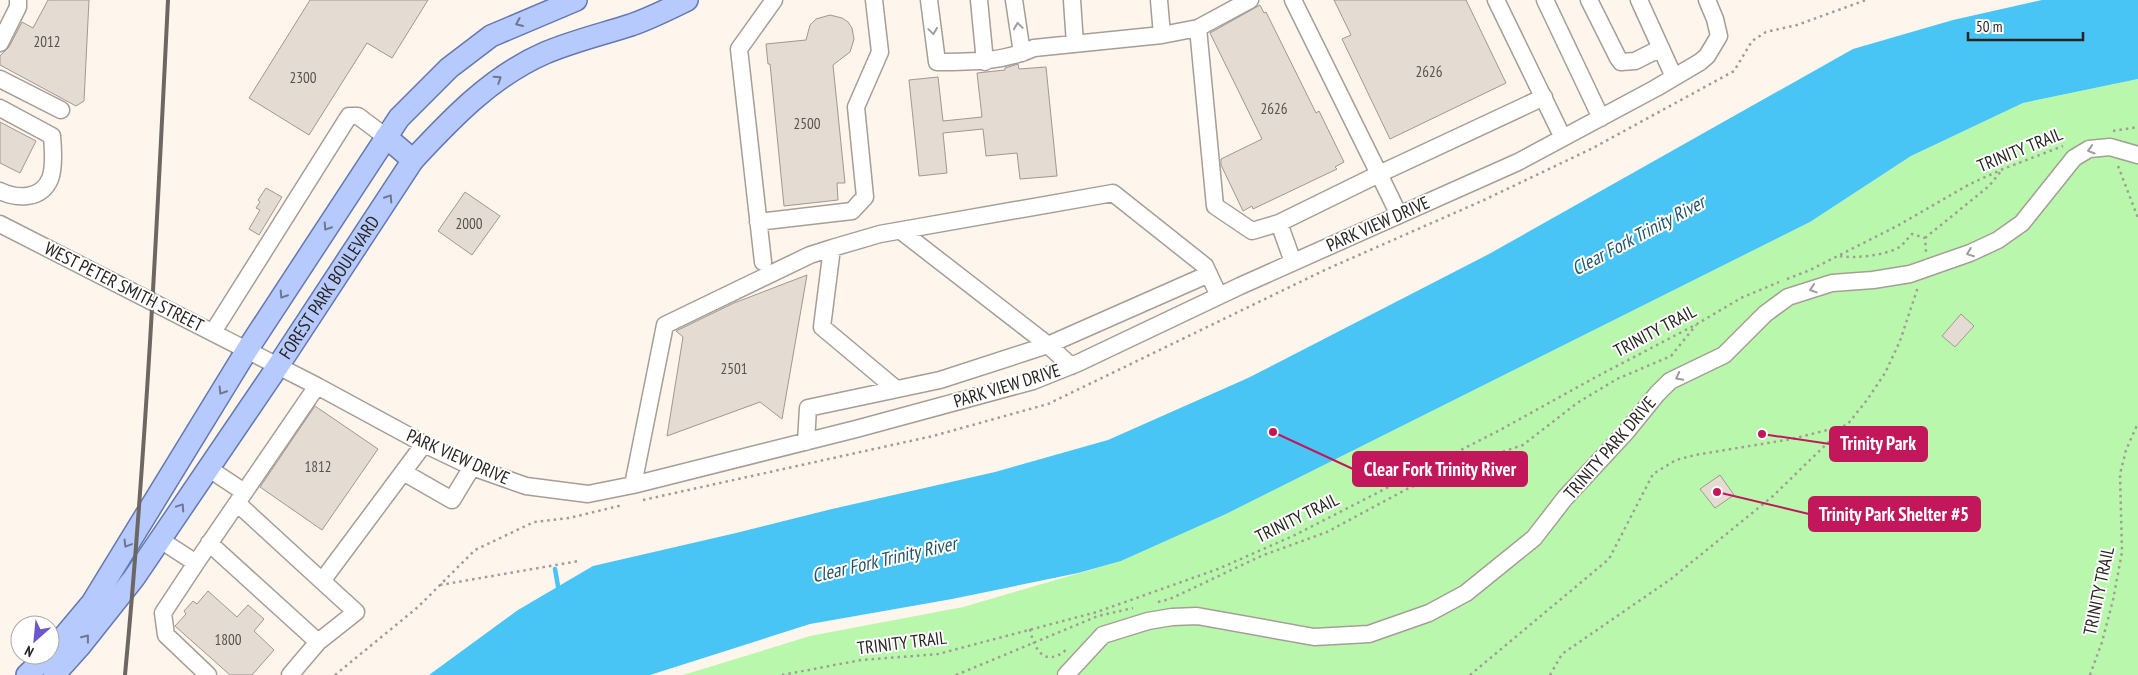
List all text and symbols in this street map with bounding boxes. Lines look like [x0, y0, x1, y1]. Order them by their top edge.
scale bar [1968, 10, 2083, 42]
one-way arrow [515, 16, 524, 27]
text: 50 m [1976, 17, 2002, 36]
one-way arrow [1013, 22, 1024, 30]
one-way arrow [927, 28, 938, 36]
house number: 2012 [33, 32, 61, 51]
house number: 2626 [1415, 62, 1443, 81]
house number: 2300 [289, 68, 317, 87]
one-way arrow [493, 76, 502, 86]
house number: 2626 [1260, 99, 1288, 118]
house number: 2500 [793, 114, 821, 133]
street label: TRINITY TRAIL [1974, 122, 2066, 177]
one-way arrow [2087, 145, 2096, 155]
water label: Clear Fork Trinity River [1567, 188, 1711, 280]
street label: PARK VIEW DRIVE [1323, 191, 1433, 256]
one-way arrow [382, 194, 392, 203]
street label: FOREST PARK BOULEVARD [274, 211, 384, 363]
house number: 2000 [455, 214, 483, 233]
one-way arrow [324, 221, 333, 230]
street label: WEST PETER SMITH STREET [41, 236, 208, 337]
one-way arrow [1966, 246, 1975, 257]
one-way arrow [1809, 283, 1817, 293]
one-way arrow [279, 290, 289, 299]
street label: TRINITY TRAIL [1610, 299, 1700, 362]
street label: PARK VIEW DRIVE [951, 358, 1063, 413]
house number: 2501 [720, 359, 748, 378]
one-way arrow [1675, 371, 1684, 381]
one-way arrow [218, 386, 228, 395]
street label: TRINITY PARK DRIVE [1559, 391, 1661, 504]
street label: PARK VIEW DRIVE [403, 424, 513, 489]
callout: Trinity Park [1830, 427, 1927, 461]
text: Trinity Park [1840, 431, 1916, 455]
callout: Clear Fork Trinity River [1353, 452, 1527, 486]
house number: 1812 [304, 457, 332, 476]
text: Clear Fork Trinity River [1364, 457, 1517, 481]
street label: TRINITY TRAIL [1251, 487, 1343, 548]
callout: Trinity Park Shelter #5 [1809, 497, 1980, 531]
text: Trinity Park Shelter #5 [1819, 502, 1969, 526]
one-way arrow [175, 503, 184, 513]
water label: Clear Fork Trinity River [809, 530, 961, 587]
one-way arrow [123, 539, 133, 548]
street label: TRINITY TRAIL [2078, 544, 2119, 637]
north arrow [10, 615, 60, 665]
street label: TRINITY TRAIL [856, 626, 949, 659]
house number: 1800 [214, 630, 242, 649]
one-way arrow [80, 635, 89, 644]
text: N [22, 642, 37, 661]

